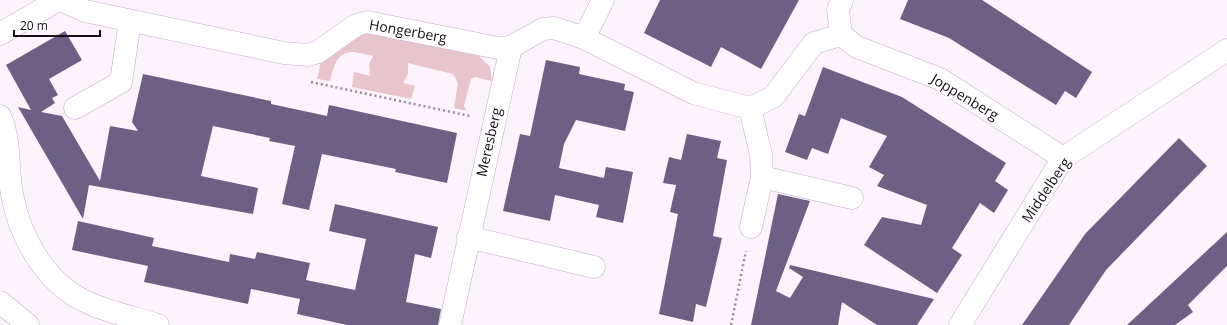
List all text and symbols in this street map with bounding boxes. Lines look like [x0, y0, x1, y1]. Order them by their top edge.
scale bar [14, 12, 100, 38]
street label: Hongerberg [368, 14, 449, 47]
text: 20 m [20, 17, 48, 34]
street label: Joppenberg [926, 68, 1003, 124]
street label: Meresberg [471, 105, 506, 178]
street label: Middelberg [1017, 153, 1074, 226]

